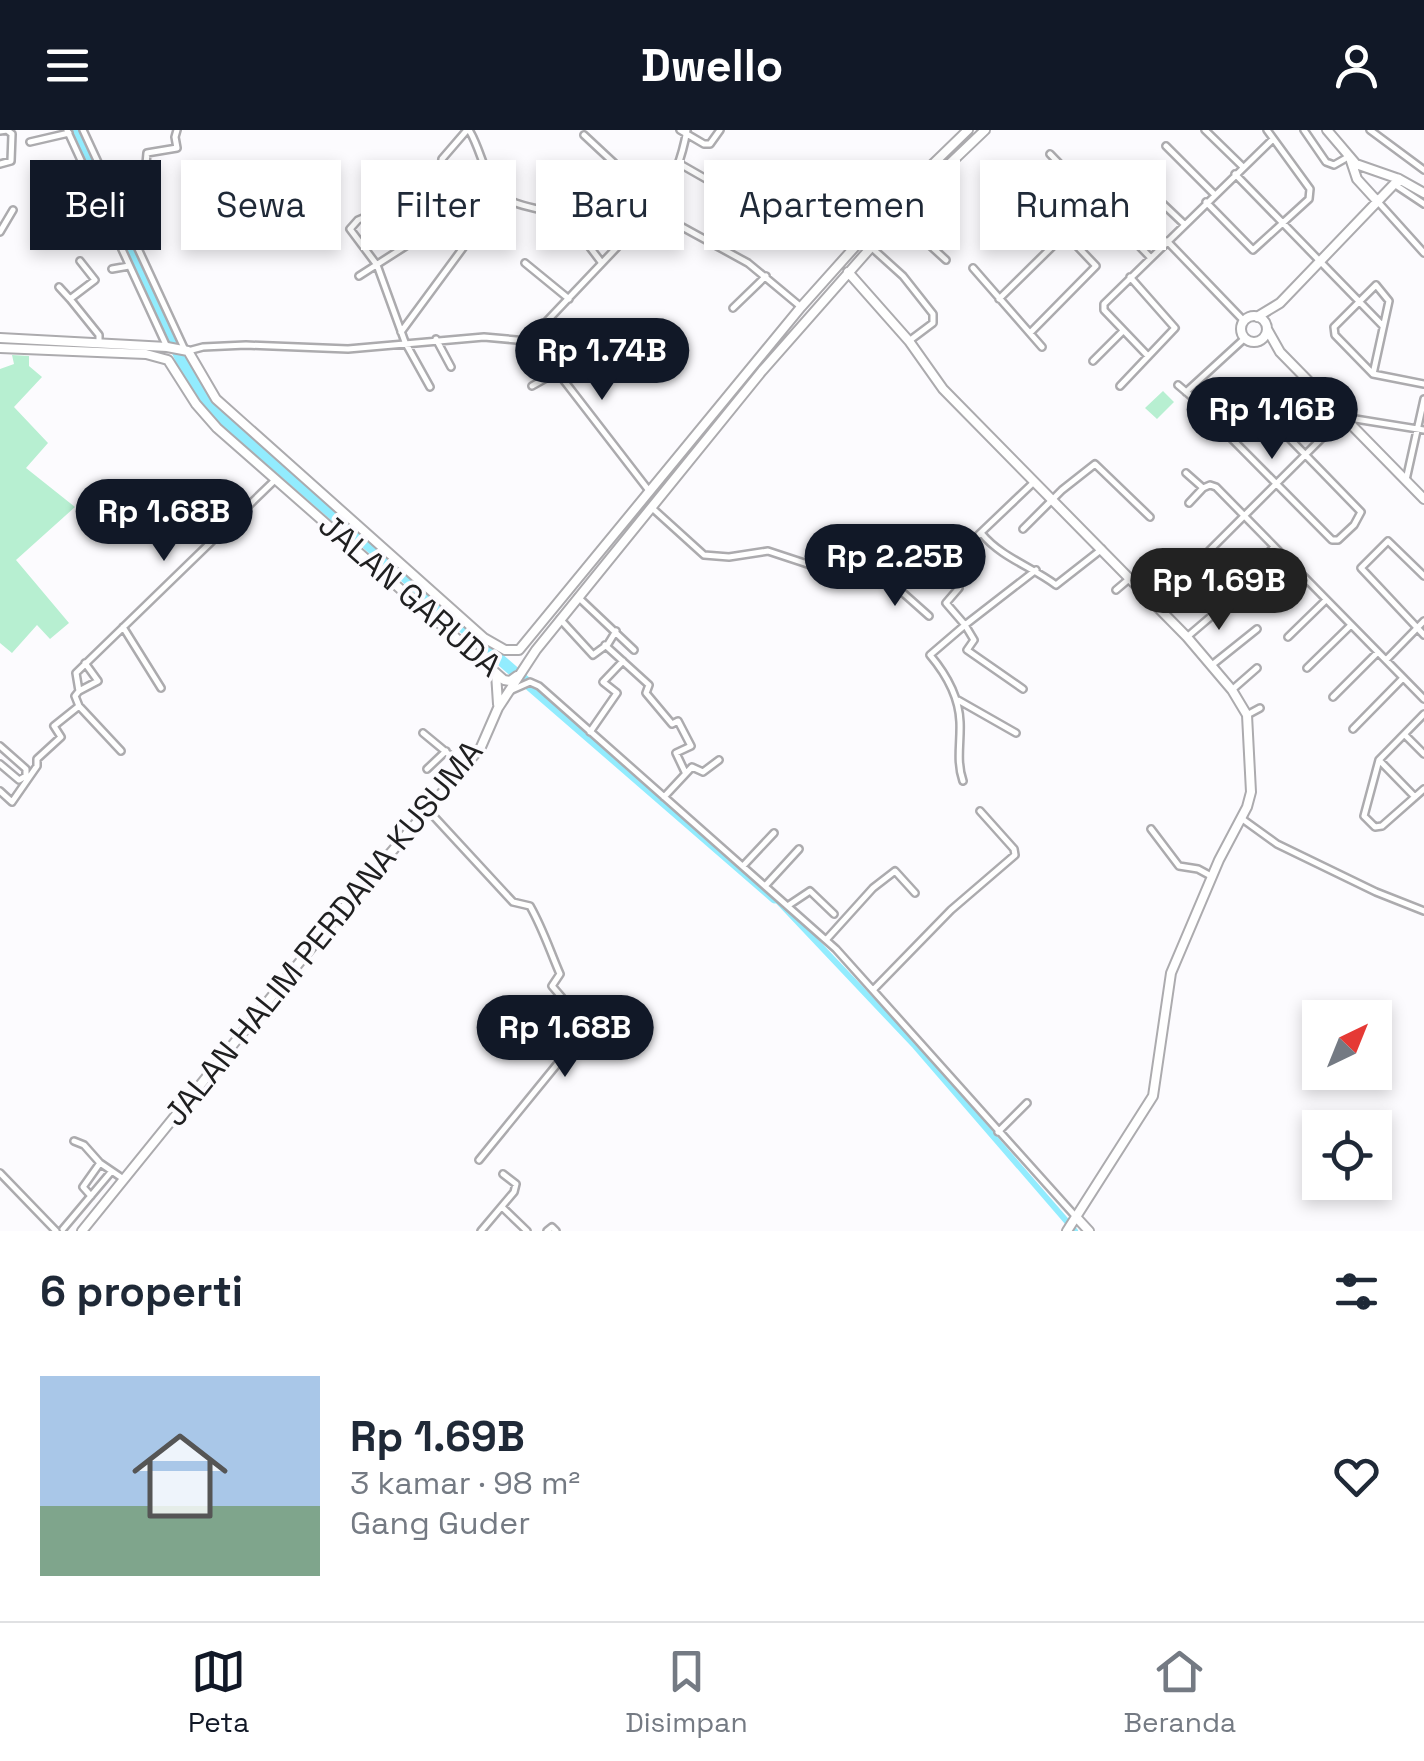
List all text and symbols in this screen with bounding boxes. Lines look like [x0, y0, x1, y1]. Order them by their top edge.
text: Dwello [641, 37, 783, 94]
icon: menu [40, 38, 95, 93]
icon: person [1329, 38, 1384, 93]
chip: Beli [30, 160, 161, 250]
chip: Sewa [181, 160, 341, 250]
chip: Filter [361, 160, 516, 250]
chip: Baru [536, 160, 684, 250]
chip: Apartemen [704, 160, 960, 250]
chip: Rumah [980, 160, 1166, 250]
pin: Rp 1.74B [499, 318, 705, 403]
text: Rp 1.74B [537, 330, 667, 370]
pin: Rp 1.16B [1169, 377, 1375, 462]
text: Rp 1.16B [1209, 389, 1335, 429]
pin: Rp 1.68B [61, 479, 267, 564]
text: Rp 1.68B [98, 491, 230, 531]
street label: JALAN GARUDA [310, 505, 510, 685]
pin: Rp 2.25B [792, 524, 998, 609]
text: Rp 2.25B [827, 536, 963, 576]
pin: Rp 1.69B [1116, 548, 1322, 633]
text: Rp 1.69B [1152, 560, 1286, 600]
street label: JALAN HALIM PERDANA KUSUMA [155, 732, 491, 1134]
pin: Rp 1.68B [462, 995, 668, 1080]
north arrow [1302, 1000, 1392, 1090]
map controls [1302, 1000, 1392, 1200]
text: Rp 1.68B [499, 1007, 631, 1047]
button: locate [1302, 1110, 1392, 1200]
icon: filters [1329, 1264, 1384, 1319]
text: 6 properti [40, 1265, 243, 1318]
text: Rp 1.69B [350, 1410, 525, 1463]
icon: home [120, 1416, 240, 1536]
icon: heart [1329, 1449, 1384, 1504]
text: 3 kamar · 98 m² [350, 1463, 580, 1503]
text: Gang Guder [350, 1503, 530, 1543]
tab: Peta [188, 1644, 249, 1740]
tab: Disimpan [625, 1644, 748, 1740]
tab: Beranda [1123, 1644, 1236, 1740]

